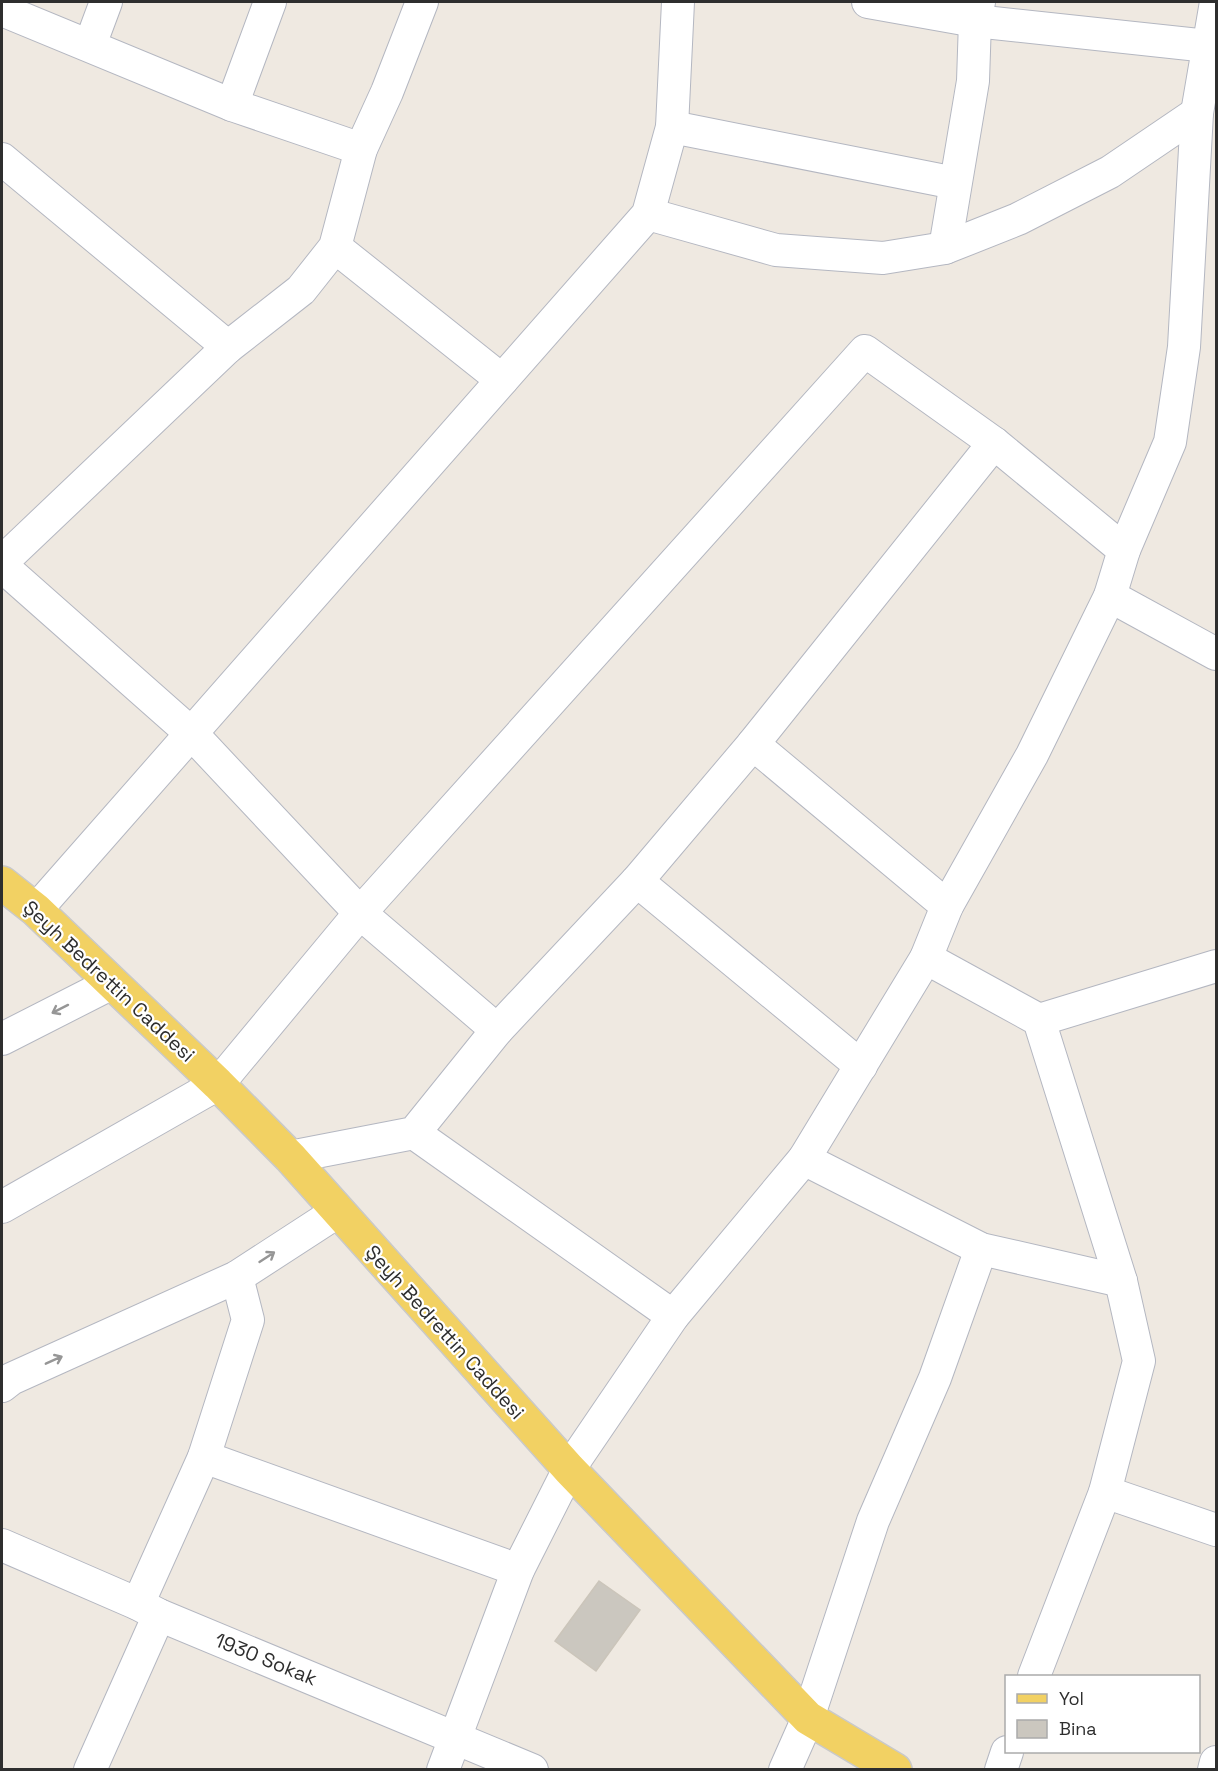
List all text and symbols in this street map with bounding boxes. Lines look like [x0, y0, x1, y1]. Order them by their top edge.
street label: Şeyh Bedrettin Caddesi [18, 895, 200, 1067]
one-way arrow [51, 1004, 69, 1016]
street label: Şeyh Bedrettin Caddesi [360, 1239, 530, 1425]
one-way arrow [258, 1251, 275, 1263]
one-way arrow [44, 1354, 62, 1365]
street label: 1930 Sokak [211, 1627, 321, 1691]
legend [1005, 1675, 1200, 1753]
text: Yol [1059, 1687, 1084, 1710]
text: Bina [1059, 1717, 1097, 1740]

